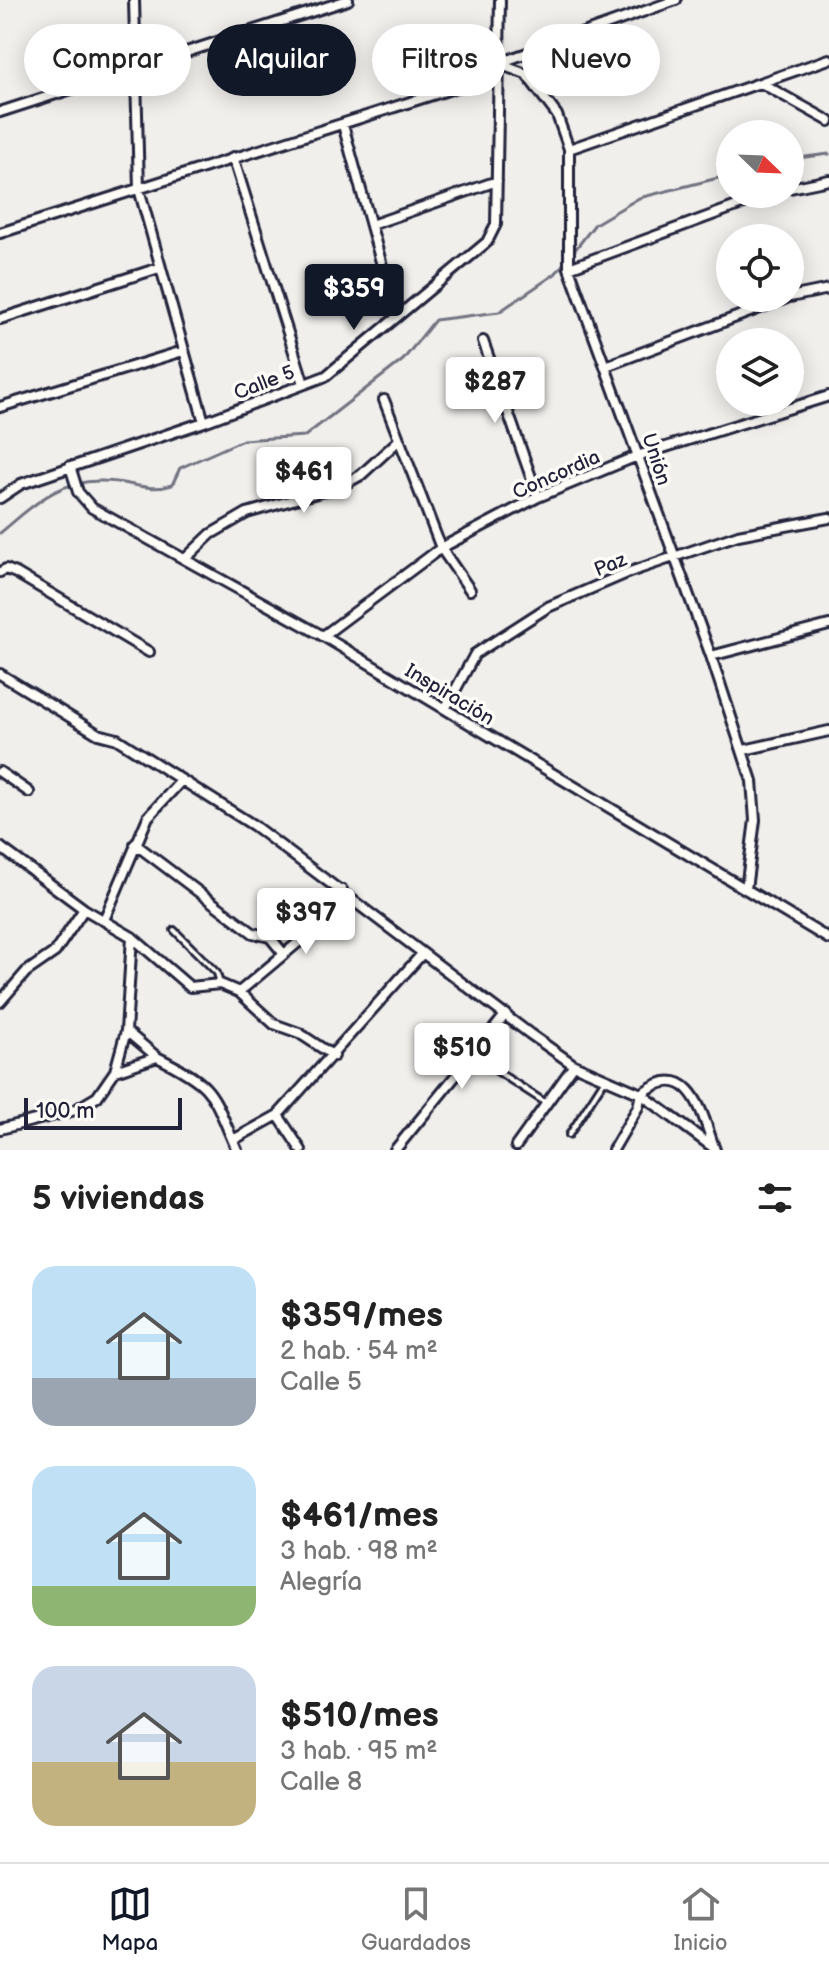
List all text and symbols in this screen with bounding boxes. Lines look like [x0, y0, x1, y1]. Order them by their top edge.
chip: Comprar [24, 24, 191, 96]
chip: Alquilar [207, 24, 356, 96]
chip: Filtros [372, 24, 506, 96]
chip: Nuevo [522, 24, 660, 96]
north arrow [716, 120, 804, 208]
map controls [716, 120, 804, 416]
button: locate [716, 224, 804, 312]
pin: $359 [307, 264, 401, 332]
text: $359 [323, 274, 385, 305]
button: layers [716, 328, 804, 416]
pin: $287 [448, 357, 542, 425]
street label: Calle 5 [231, 360, 298, 405]
text: $287 [464, 367, 526, 398]
street label: Unión [636, 430, 676, 488]
street label: Concordia [509, 445, 604, 505]
pin: $461 [257, 447, 351, 515]
text: $461 [274, 457, 334, 488]
street label: Paz [591, 548, 630, 582]
street label: Inspiración [401, 659, 498, 731]
pin: $397 [259, 888, 353, 956]
text: $397 [275, 898, 337, 929]
pin: $510 [415, 1023, 509, 1091]
text: $510 [432, 1033, 492, 1064]
scale bar [24, 1094, 182, 1130]
text: 100 m [36, 1098, 95, 1125]
icon: filters [753, 1176, 797, 1220]
text: 5 viviendas [32, 1178, 204, 1219]
text: $359/mes [280, 1295, 443, 1336]
icon: home [96, 1298, 192, 1394]
text: 2 hab. · 54 m² [280, 1336, 438, 1367]
text: Calle 5 [280, 1367, 362, 1398]
text: $461/mes [280, 1495, 439, 1536]
icon: home [96, 1498, 192, 1594]
text: 3 hab. · 98 m² [280, 1536, 438, 1567]
text: Alegría [280, 1567, 362, 1598]
text: $510/mes [280, 1695, 439, 1736]
icon: home [96, 1698, 192, 1794]
text: 3 hab. · 95 m² [280, 1736, 438, 1767]
text: Calle 8 [280, 1767, 362, 1798]
tab: Mapa [101, 1882, 158, 1957]
tab: Guardados [361, 1882, 471, 1957]
tab: Inicio [674, 1882, 728, 1957]

